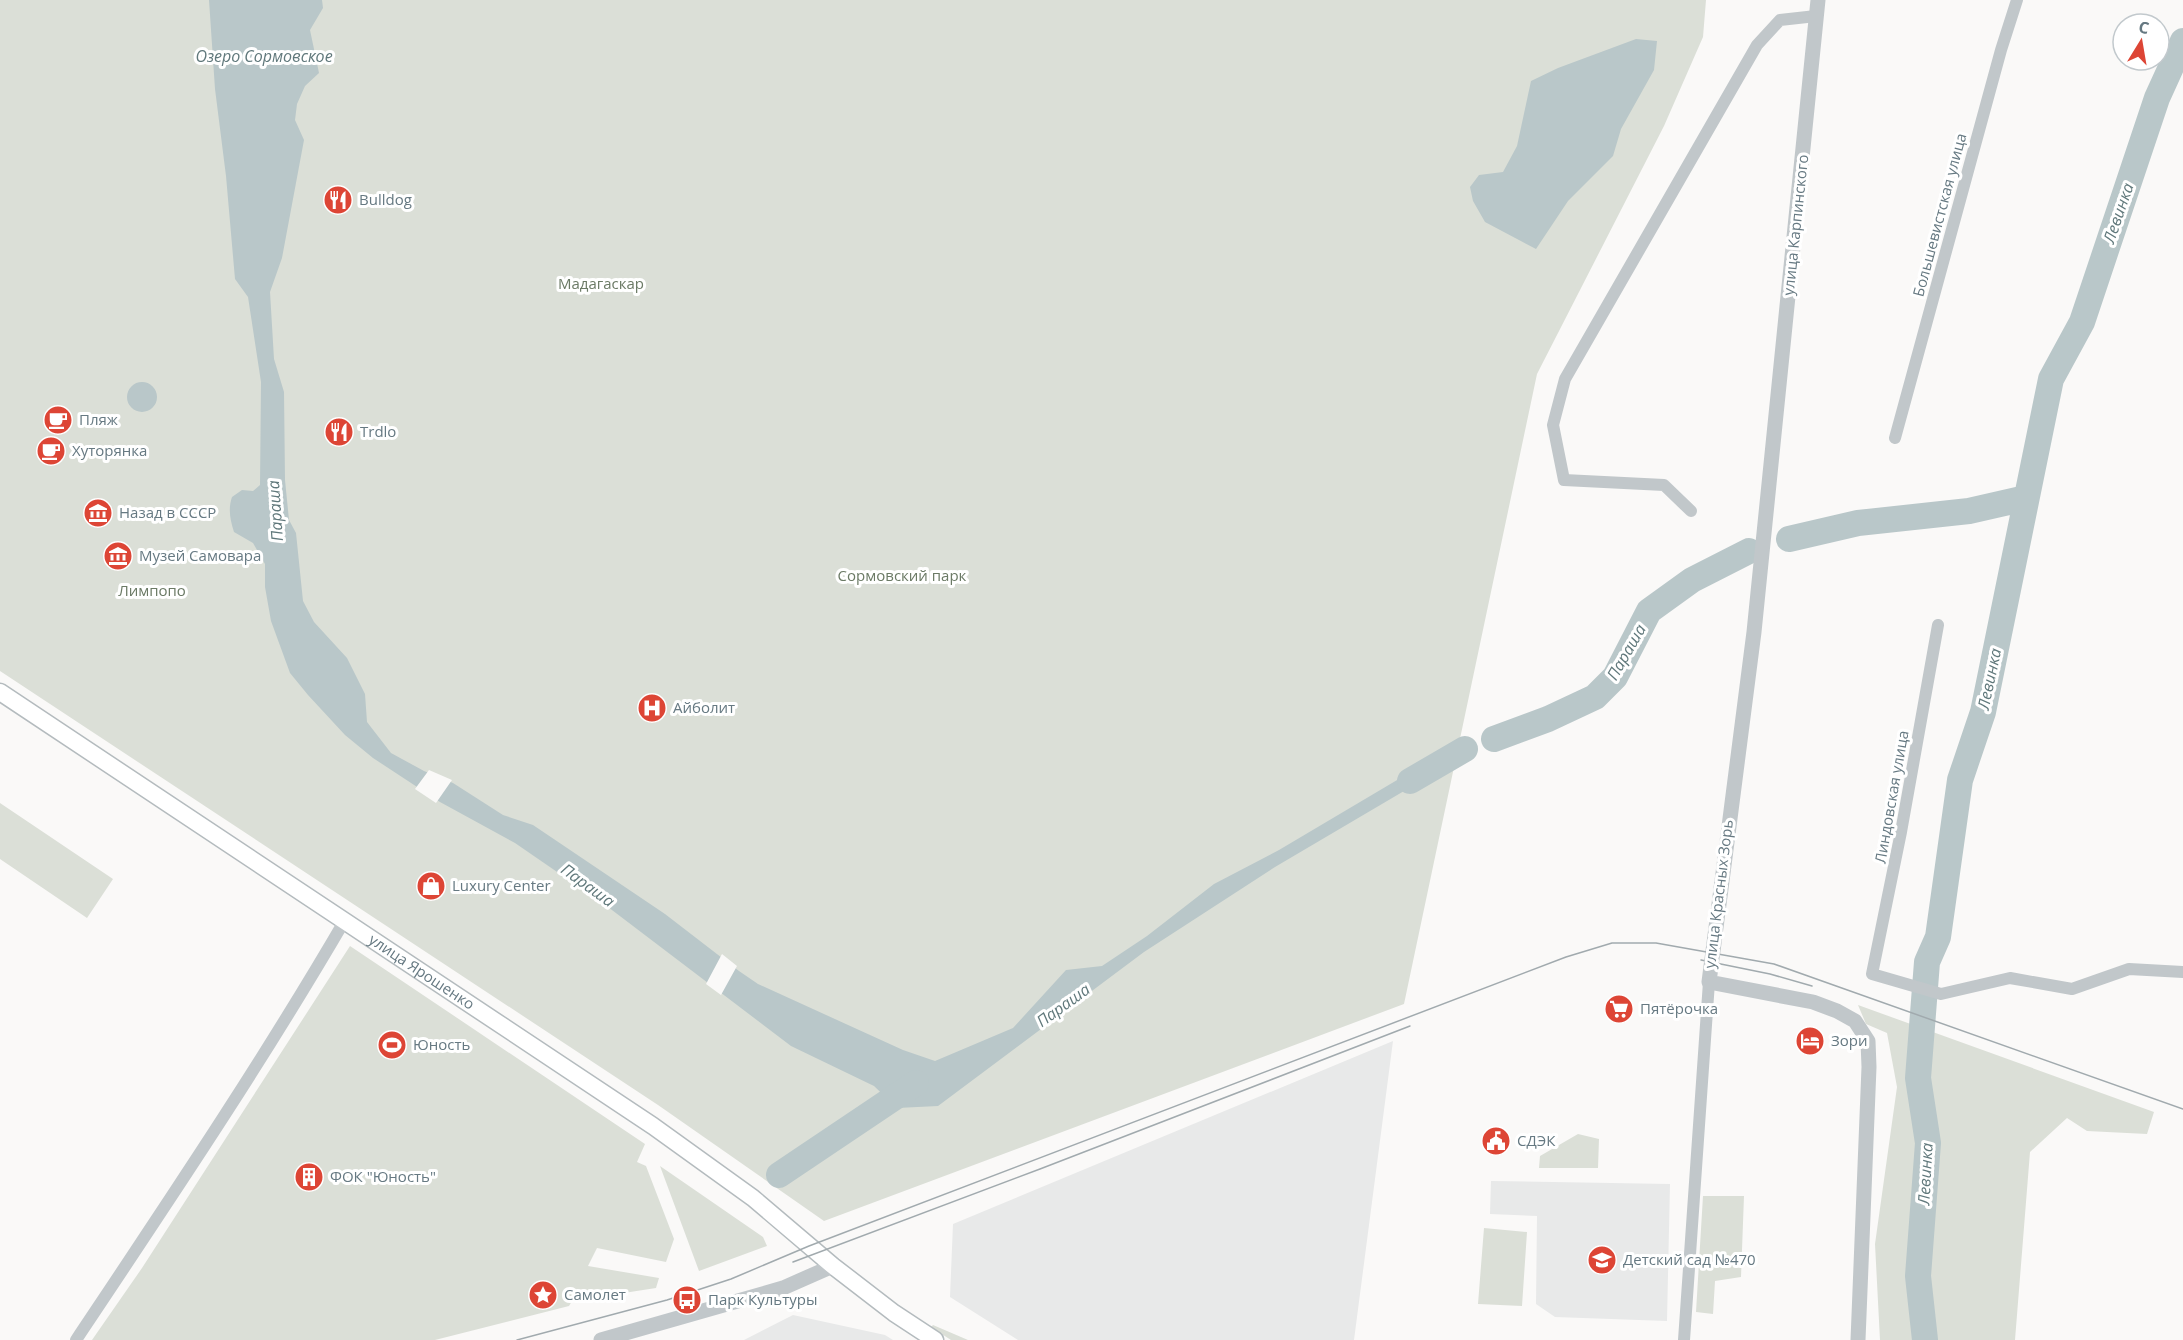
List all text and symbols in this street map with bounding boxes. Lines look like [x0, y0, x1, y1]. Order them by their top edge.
north arrow [2111, 12, 2171, 72]
text: С [2137, 16, 2151, 39]
water label: Озеро Сормовское [195, 45, 333, 67]
street label: Большевистская улица [1908, 131, 1971, 299]
street label: улица Карпинского [1778, 153, 1812, 296]
water label: Левинка [2097, 180, 2139, 247]
restaurant icon: Bulldog [322, 184, 354, 216]
place label: Bulldog [359, 189, 412, 209]
park label: Мадагаскар [558, 273, 644, 293]
cafe icon: Пляж [42, 404, 74, 436]
place label: Пляж [79, 409, 118, 429]
restaurant icon: Trdlo [323, 416, 355, 448]
place label: Trdlo [360, 421, 396, 441]
cafe icon: Хуторянка [35, 435, 67, 467]
place label: Хуторянка [72, 440, 147, 460]
water label: Параша [262, 480, 288, 542]
museum icon: Назад в СССР [82, 497, 114, 529]
place label: Назад в СССР [119, 502, 216, 522]
museum icon: Музей Самовара [102, 540, 134, 572]
place label: Музей Самовара [139, 545, 261, 565]
park label: Сормовский парк [838, 565, 967, 585]
park label: Лимпопо [118, 580, 186, 600]
water label: Параша [1601, 620, 1651, 684]
water label: Левинка [1972, 646, 2006, 713]
hospital icon: Айболит [636, 692, 668, 724]
place label: Айболит [673, 697, 735, 717]
street label: Линдовская улица [1869, 729, 1913, 865]
street label: улица Красных Зорь [1699, 818, 1737, 969]
water label: Параша [557, 858, 619, 912]
shop icon: Luxury Center [415, 870, 447, 902]
place label: Luxury Center [452, 875, 551, 895]
street label: улица Ярошенко [365, 929, 479, 1014]
water label: Параша [1032, 978, 1094, 1032]
supermarket icon: Пятёрочка [1603, 993, 1635, 1025]
place label: Пятёрочка [1640, 998, 1718, 1018]
hotel icon: Зори [1794, 1025, 1826, 1057]
sports icon: Юность [376, 1029, 408, 1061]
place label: Зори [1831, 1030, 1867, 1050]
place label: Юность [413, 1034, 470, 1054]
public building icon: СДЭК [1480, 1125, 1512, 1157]
place label: СДЭК [1517, 1130, 1556, 1150]
water label: Левинка [1912, 1142, 1938, 1207]
building icon: ФОК "Юность" [293, 1161, 325, 1193]
place label: ФОК "Юность" [330, 1166, 436, 1186]
school or university icon: Детский сад №470 [1586, 1244, 1618, 1276]
place label: Детский сад №470 [1623, 1249, 1756, 1269]
place icon: Самолет [527, 1279, 559, 1311]
place label: Самолет [564, 1284, 626, 1304]
bus stop icon: Парк Культуры [671, 1284, 703, 1316]
place label: Парк Культуры [708, 1289, 817, 1309]

